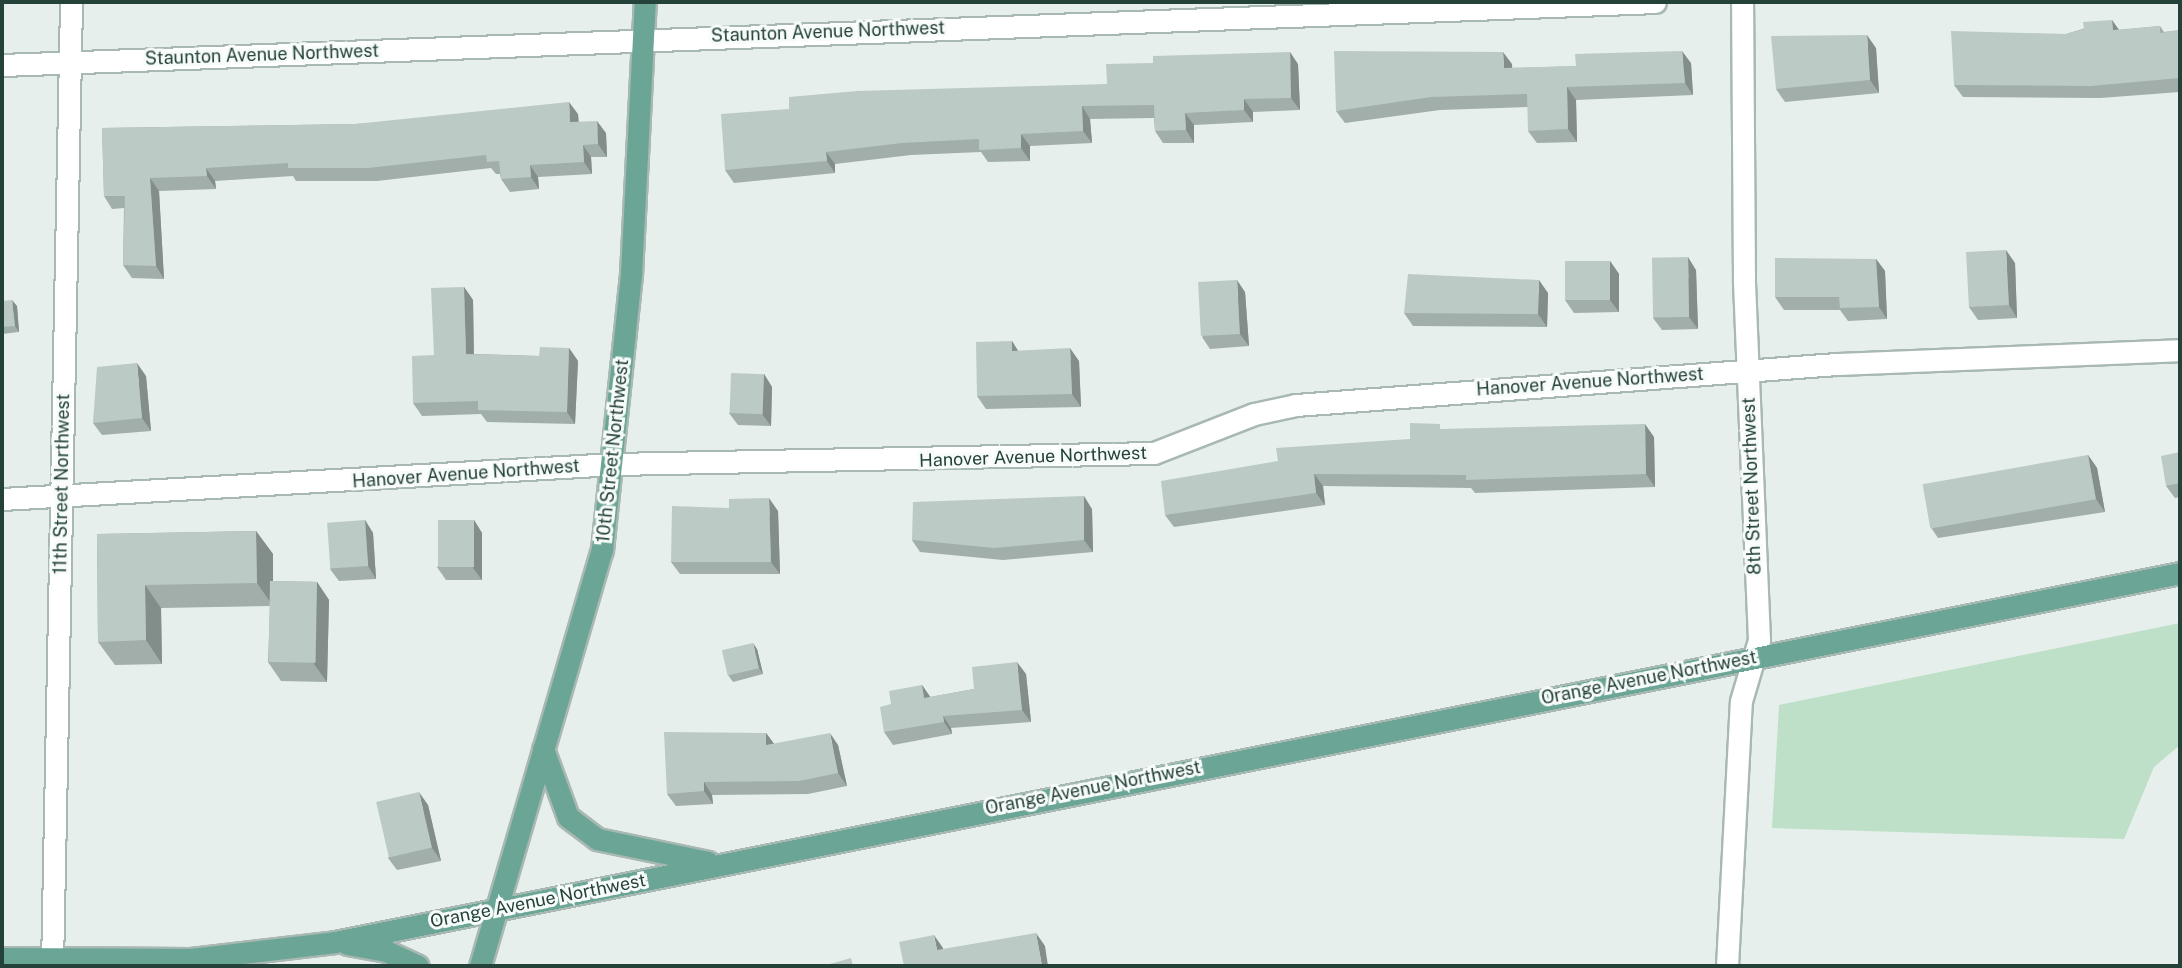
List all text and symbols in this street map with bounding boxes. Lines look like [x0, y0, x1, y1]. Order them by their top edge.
street label: Staunton Avenue Northwest [710, 17, 946, 47]
street label: Staunton Avenue Northwest [144, 40, 380, 70]
street label: 10th Street Northwest [593, 358, 633, 544]
street label: Hanover Avenue Northwest [1475, 363, 1705, 401]
street label: 11th Street Northwest [50, 393, 74, 575]
street label: 8th Street Northwest [1738, 397, 1766, 575]
street label: Hanover Avenue Northwest [919, 442, 1147, 472]
street label: Hanover Avenue Northwest [351, 455, 581, 493]
street label: Orange Avenue Northwest [1539, 646, 1759, 710]
street label: Orange Avenue Northwest [983, 756, 1203, 820]
street label: Orange Avenue Northwest [428, 869, 648, 933]

